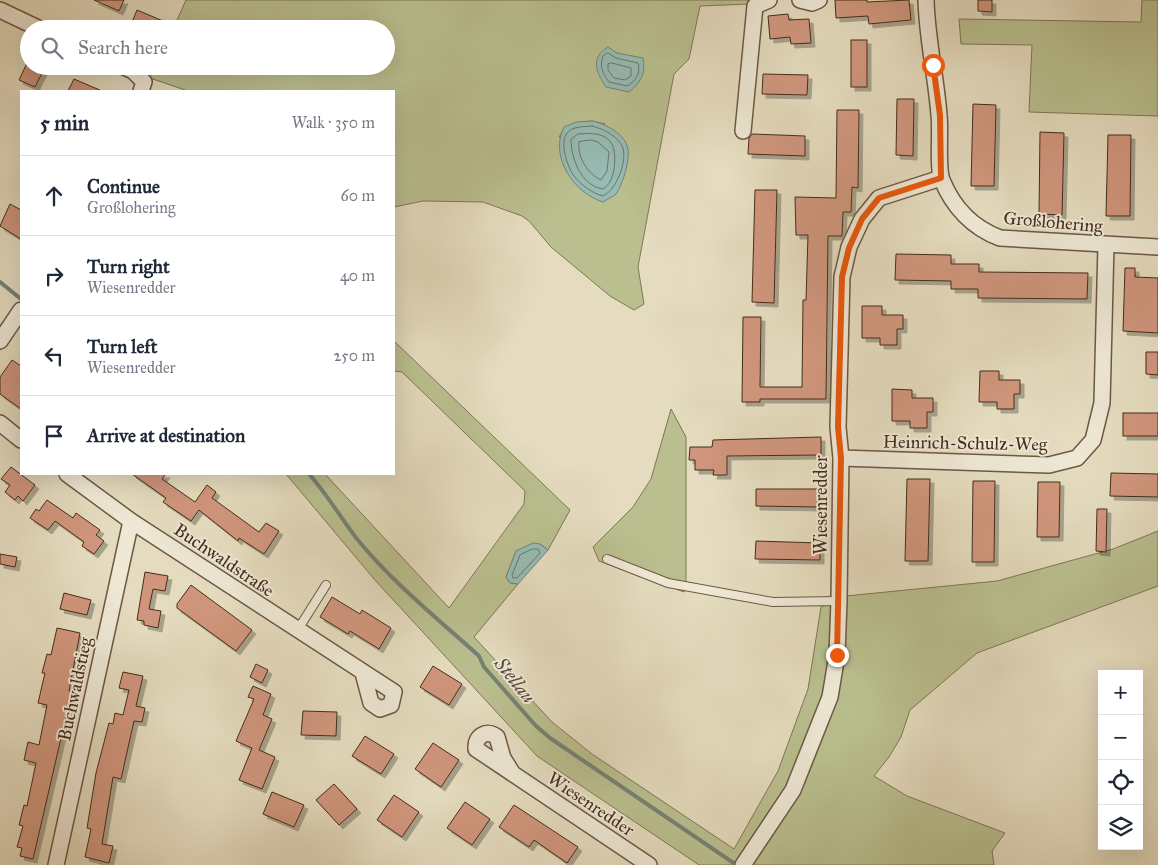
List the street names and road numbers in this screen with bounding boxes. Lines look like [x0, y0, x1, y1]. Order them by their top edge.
street label: Großlohering [1002, 207, 1104, 238]
street label: Heinrich-Schulz-Weg [883, 431, 1048, 456]
street label: Wiesenredder [810, 455, 832, 555]
street label: Buchwaldstraße [170, 518, 278, 602]
street label: Buchwaldstieg [53, 634, 98, 743]
street label: Wiesenredder [544, 767, 639, 841]

